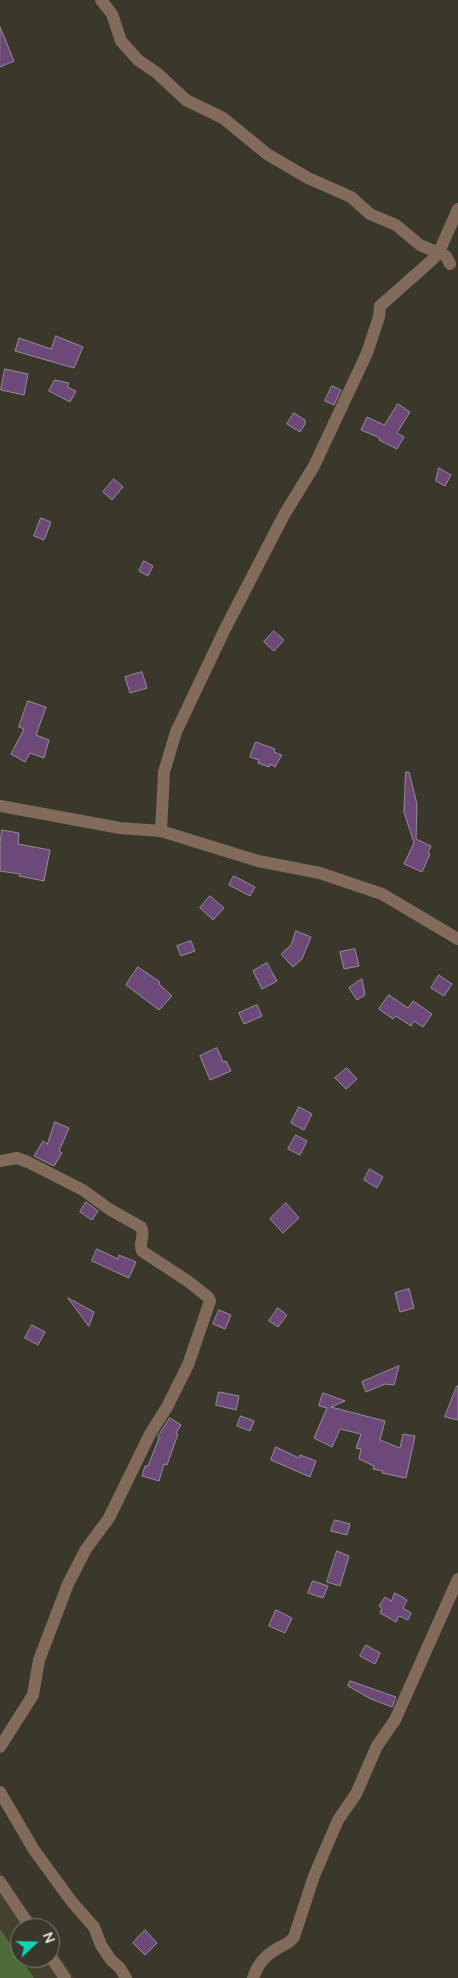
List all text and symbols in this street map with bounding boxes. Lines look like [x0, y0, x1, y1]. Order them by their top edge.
north arrow [10, 1918, 60, 1968]
text: N [38, 1929, 59, 1946]

